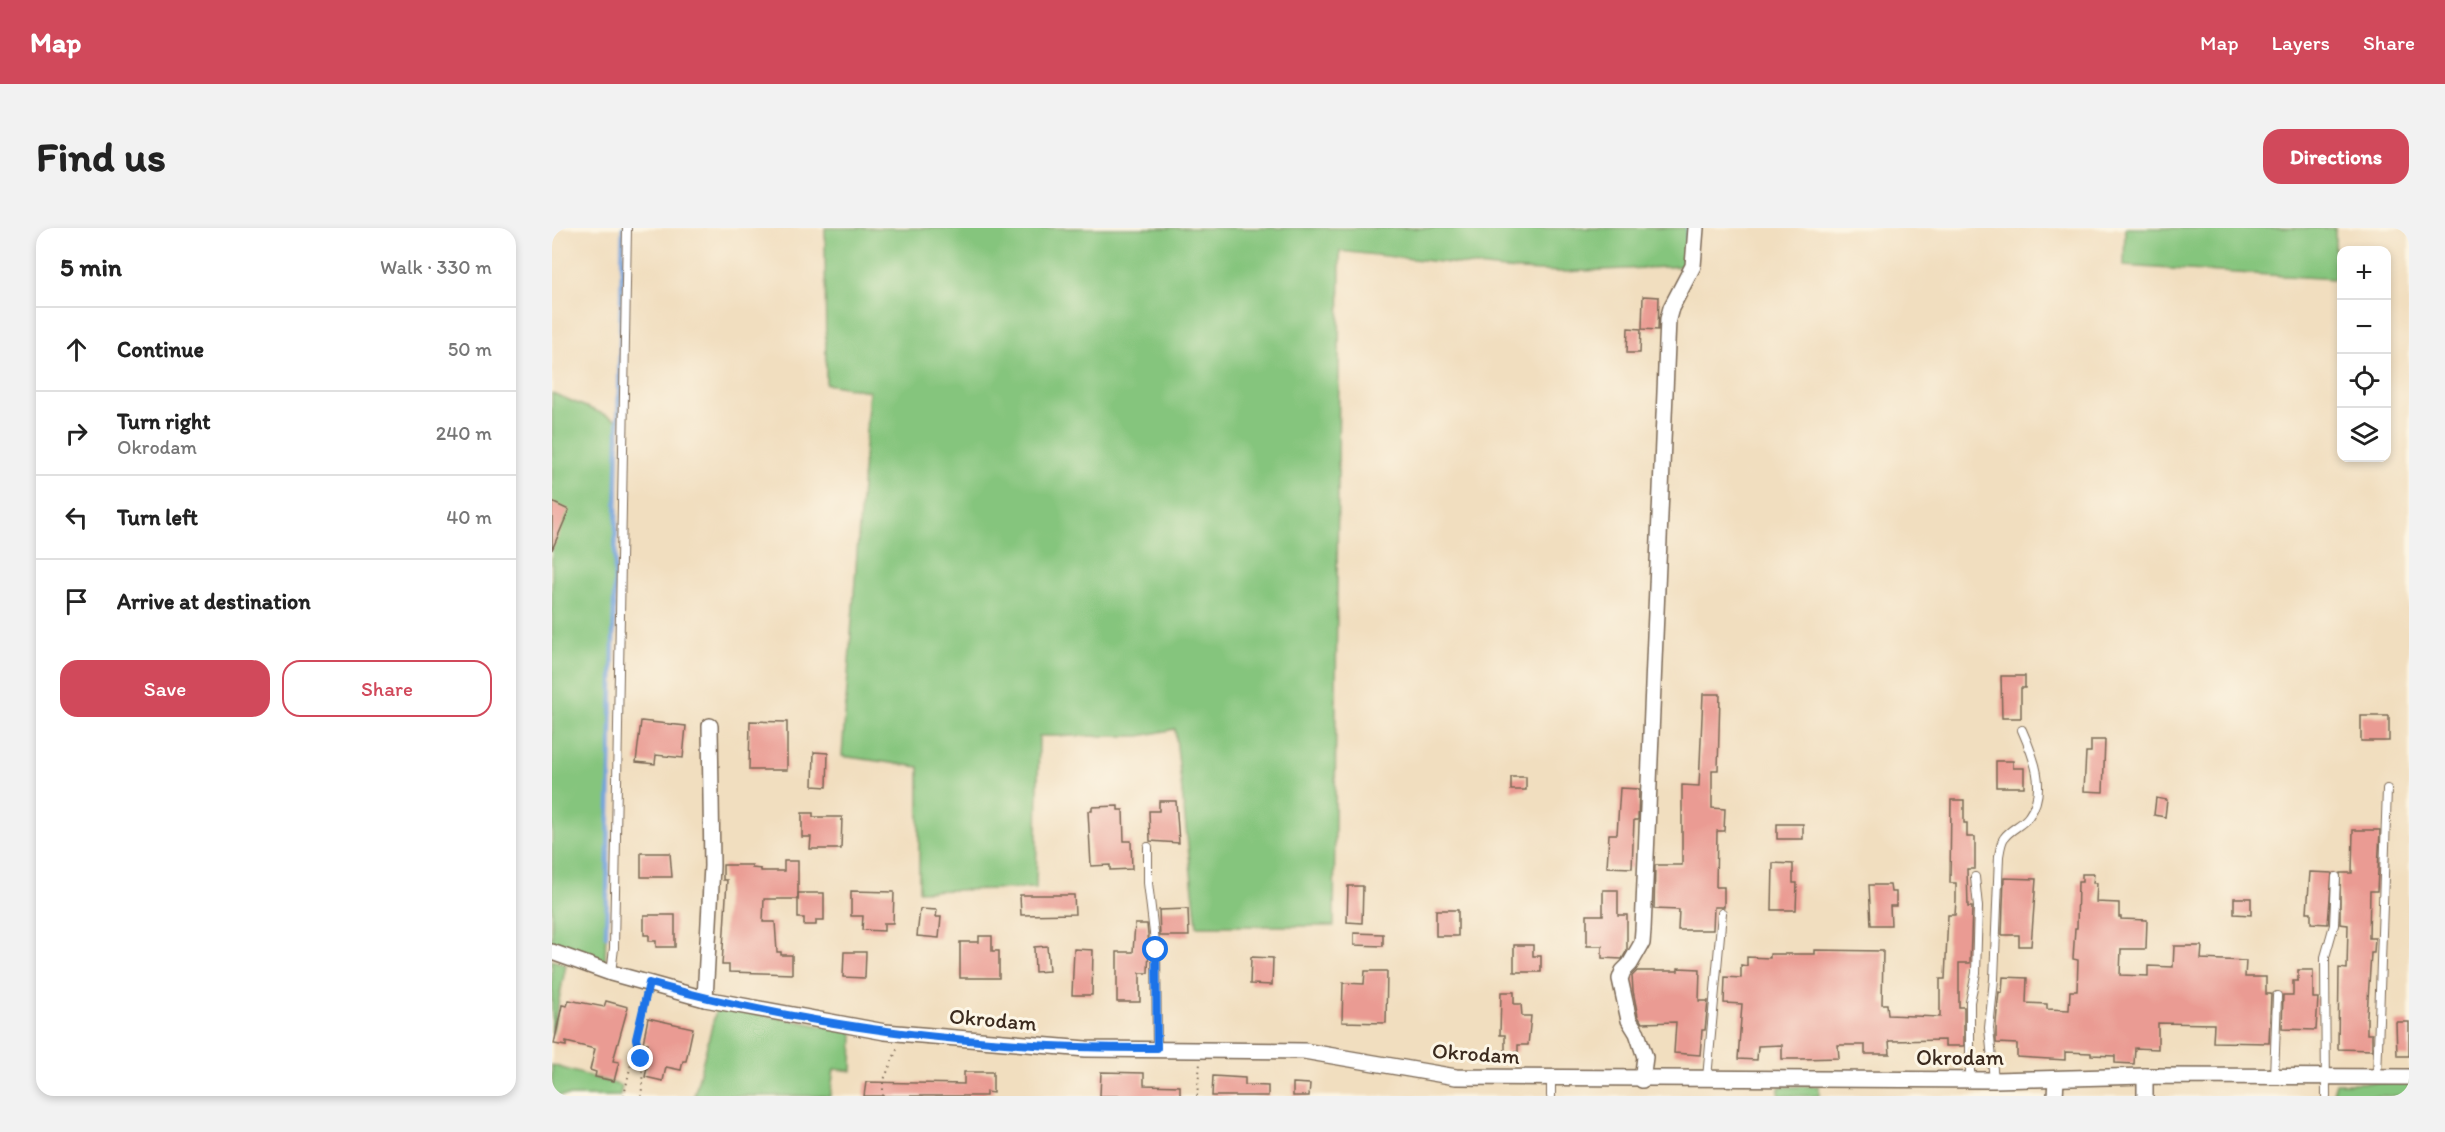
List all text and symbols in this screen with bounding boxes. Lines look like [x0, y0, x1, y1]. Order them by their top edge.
text: Map [30, 25, 81, 59]
text: Map [2200, 30, 2239, 55]
text: Layers [2272, 30, 2330, 55]
text: Share [2363, 30, 2415, 55]
button: Directions [2263, 129, 2409, 184]
text: Find us [36, 131, 166, 182]
map controls [2337, 246, 2391, 462]
button: + [2337, 246, 2391, 300]
text: 5 min [60, 251, 122, 283]
text: Walk · 330 m [380, 255, 492, 279]
button: − [2337, 300, 2391, 354]
icon: ahead [60, 333, 93, 366]
text: Continue [117, 336, 204, 363]
text: 50 m [448, 337, 492, 361]
button: locate [2337, 354, 2391, 408]
text: Turn right [117, 408, 211, 435]
button: layers [2337, 408, 2391, 462]
icon: right [60, 417, 93, 450]
text: 240 m [436, 421, 492, 445]
text: Okrodam [117, 435, 197, 459]
icon: left [60, 501, 93, 534]
text: Turn left [117, 504, 198, 531]
text: 40 m [446, 505, 492, 529]
icon: arrive [60, 585, 93, 618]
text: Arrive at destination [117, 588, 311, 615]
button: Save [60, 660, 270, 717]
button: Share [282, 660, 492, 717]
route start [1142, 936, 1168, 962]
street label: Okrodam [948, 1002, 1039, 1037]
street label: Okrodam [1431, 1037, 1521, 1070]
street label: Okrodam [1916, 1044, 2005, 1071]
route end [627, 1045, 653, 1071]

